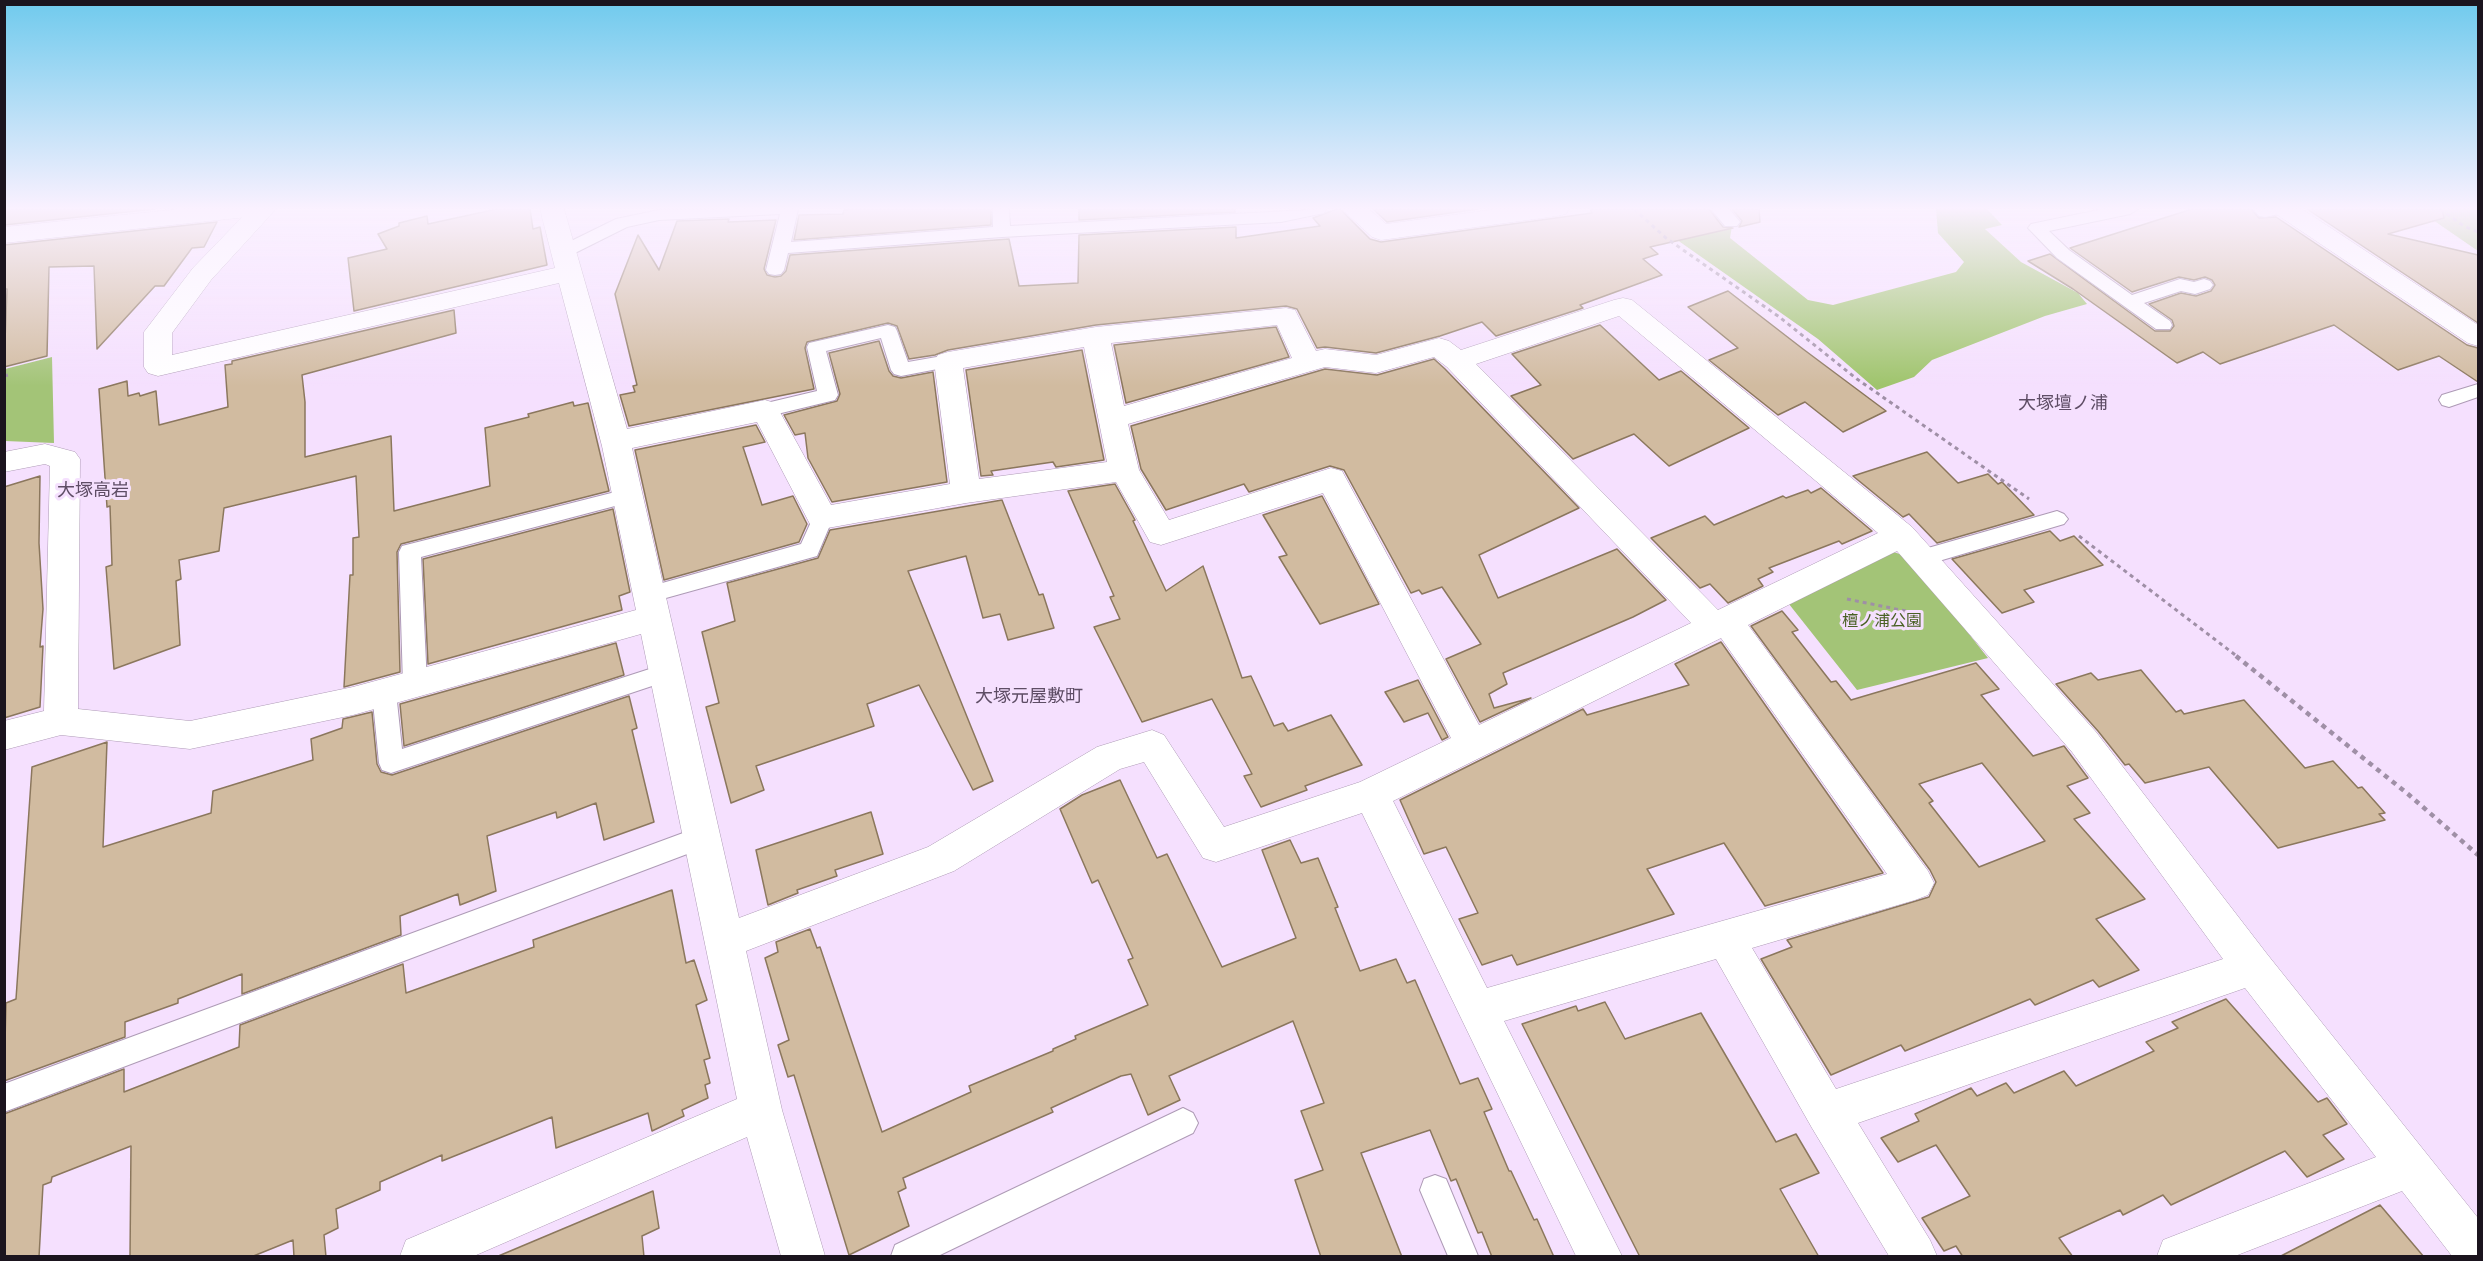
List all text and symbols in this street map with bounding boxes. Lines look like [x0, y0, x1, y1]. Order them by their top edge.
district label: 大塚壇ノ浦 [2018, 393, 2108, 415]
district label: 大塚高岩 [57, 480, 129, 502]
park label: 檀ノ浦公園 [1842, 612, 1922, 632]
district label: 大塚元屋敷町 [975, 686, 1083, 708]

